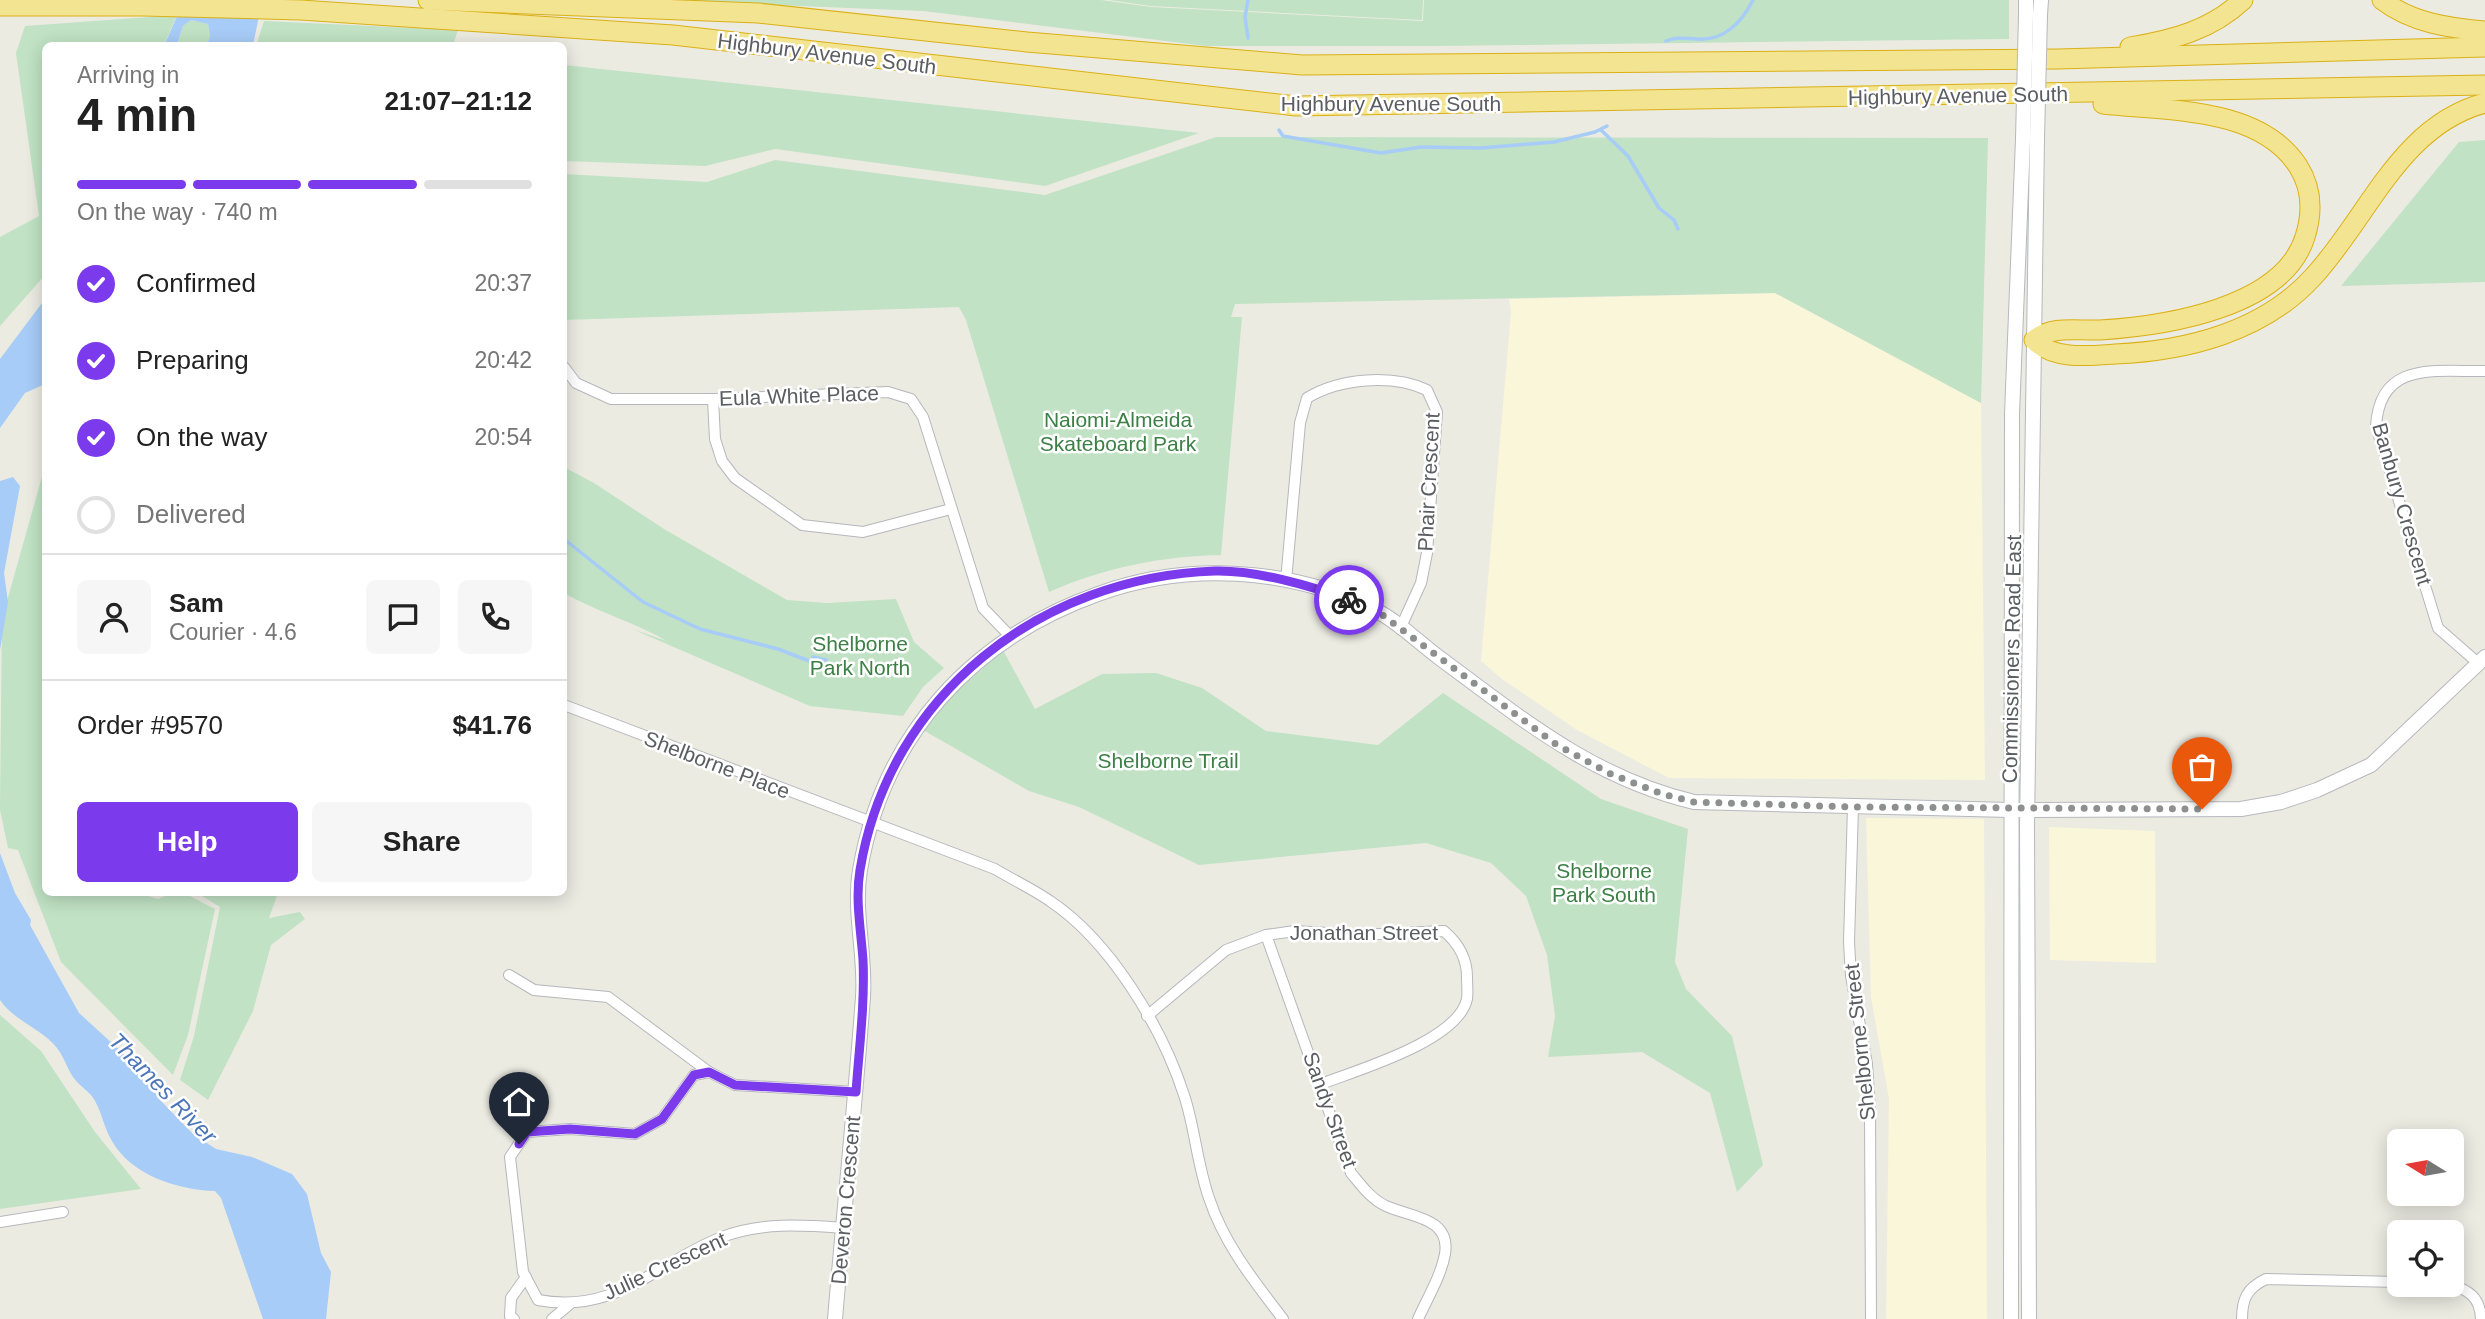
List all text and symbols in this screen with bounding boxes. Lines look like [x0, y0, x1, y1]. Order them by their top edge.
street label: Highbury Avenue South [716, 29, 938, 78]
text: Arriving in [77, 62, 179, 88]
street label: Highbury Avenue South [1848, 82, 2068, 109]
text: 21:07–21:12 [385, 86, 532, 116]
text: 4 min [77, 89, 197, 141]
street label: Highbury Avenue South [1281, 92, 1501, 115]
text: On the way · 740 m [77, 199, 278, 225]
icon: check [77, 265, 115, 303]
text: Confirmed [136, 268, 256, 298]
text: 20:37 [474, 270, 532, 296]
icon: check [77, 342, 115, 380]
text: Preparing [136, 345, 249, 375]
text: 20:42 [474, 347, 532, 373]
street label: Eula White Place [719, 381, 879, 410]
park label: Naiomi-Almeida Skateboard Park [1040, 408, 1197, 455]
street label: Phair Crescent [1413, 412, 1444, 552]
icon: check [77, 419, 115, 457]
street label: Banbury Crescent [2368, 420, 2437, 588]
text: On the way [136, 422, 268, 452]
text: 20:54 [474, 424, 532, 450]
text: Delivered [136, 499, 246, 529]
street label: Commissioners Road East [1998, 534, 2025, 783]
courier [1314, 565, 1384, 635]
button: person [77, 580, 151, 654]
button: chat [366, 580, 440, 654]
button: phone [458, 580, 532, 654]
icon: bike [1330, 581, 1368, 619]
text: Sam [169, 588, 224, 618]
text: Courier · 4.6 [169, 619, 297, 645]
park label: Shelborne Park North [810, 632, 910, 679]
text: Order #9570 [77, 710, 223, 740]
text: $41.76 [452, 710, 532, 740]
street label: Shelborne Place [641, 726, 793, 803]
pin [2172, 737, 2232, 809]
icon: bag [2183, 748, 2221, 786]
park label: Shelborne Trail [1097, 749, 1239, 772]
button: Help [77, 802, 298, 882]
button: Share [312, 802, 532, 882]
park label: Shelborne Park South [1552, 859, 1656, 906]
street label: Jonathan Street [1290, 921, 1438, 944]
street label: Shelborne Street [1840, 962, 1879, 1122]
water label: Thames River [104, 1027, 223, 1149]
street label: Sandy Street [1299, 1049, 1362, 1171]
pin [489, 1072, 549, 1144]
icon: home [500, 1083, 538, 1121]
street label: Deveron Crescent [827, 1114, 864, 1285]
north arrow [2387, 1129, 2464, 1206]
map controls [2387, 1129, 2464, 1297]
button: locate [2387, 1220, 2464, 1297]
street label: Julie Crescent [600, 1227, 730, 1304]

